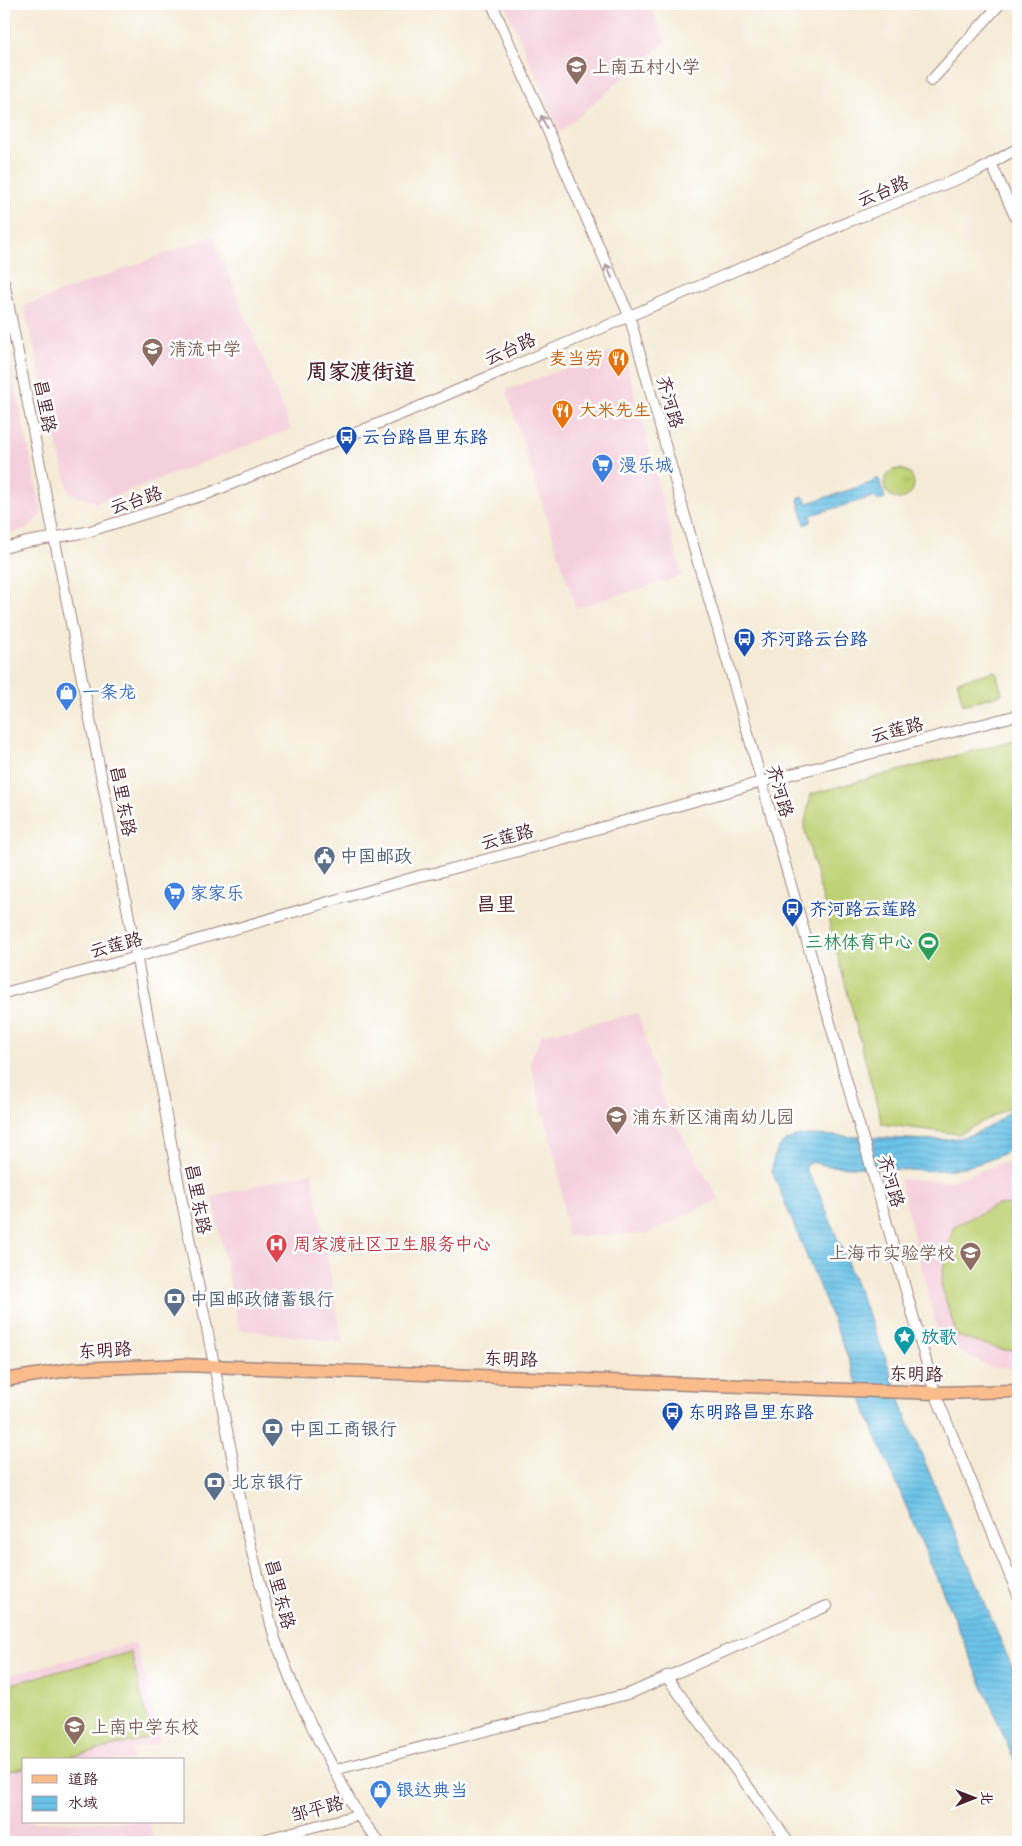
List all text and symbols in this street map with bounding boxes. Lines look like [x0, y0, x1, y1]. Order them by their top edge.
school or university icon: 上南五村小学 [564, 55, 588, 86]
place label: 上南五村小学 [592, 56, 700, 78]
one-way arrow [538, 115, 548, 130]
street label: 云台路 [854, 171, 912, 211]
one-way arrow [604, 264, 614, 279]
street label: 云台路 [481, 328, 539, 370]
school or university icon: 清流中学 [141, 337, 165, 368]
place label: 清流中学 [169, 338, 241, 360]
restaurant icon: 麦当劳 [607, 346, 631, 377]
place label: 麦当劳 [549, 347, 603, 369]
district label: 周家渡街道 [306, 358, 416, 385]
street label: 齐河路 [652, 373, 688, 431]
street label: 昌里路 [29, 377, 61, 435]
restaurant icon: 大米先生 [551, 398, 575, 429]
place label: 大米先生 [579, 399, 651, 421]
bus stop icon: 云台路昌里东路 [334, 425, 358, 456]
place label: 云台路昌里东路 [362, 426, 488, 448]
supermarket icon: 漫乐城 [591, 453, 615, 484]
place label: 漫乐城 [619, 454, 673, 476]
street label: 云台路 [107, 481, 165, 519]
bus stop icon: 齐河路云台路 [732, 627, 756, 658]
place label: 齐河路云台路 [760, 628, 868, 650]
shop icon: 一条龙 [54, 680, 78, 711]
place label: 一条龙 [82, 681, 136, 703]
street label: 云莲路 [868, 712, 926, 748]
street label: 齐河路 [762, 762, 798, 820]
street label: 昌里东路 [105, 764, 141, 838]
street label: 云莲路 [478, 819, 536, 855]
public building icon: 中国邮政 [312, 844, 336, 875]
place label: 中国邮政 [340, 845, 412, 867]
supermarket icon: 家家乐 [162, 881, 186, 912]
place label: 家家乐 [190, 882, 244, 904]
district label: 昌里 [476, 892, 516, 916]
bus stop icon: 齐河路云莲路 [781, 897, 805, 928]
place label: 齐河路云莲路 [809, 898, 917, 920]
street label: 云莲路 [87, 927, 145, 963]
sports icon: 三林体育中心 [917, 930, 941, 961]
place label: 三林体育中心 [805, 931, 913, 953]
school or university icon: 浦东新区浦南幼儿园 [604, 1105, 628, 1136]
place label: 浦东新区浦南幼儿园 [632, 1106, 794, 1128]
street label: 齐河路 [873, 1152, 909, 1210]
street label: 昌里东路 [180, 1162, 216, 1236]
hospital icon: 周家渡社区卫生服务中心 [265, 1232, 289, 1263]
place label: 周家渡社区卫生服务中心 [293, 1233, 491, 1255]
school or university icon: 上海市实验学校 [959, 1241, 983, 1272]
place label: 上海市实验学校 [829, 1242, 955, 1264]
bank icon: 中国邮政储蓄银行 [162, 1287, 186, 1318]
place label: 中国邮政储蓄银行 [190, 1288, 334, 1310]
place icon: 放歌 [893, 1325, 917, 1356]
place label: 放歌 [921, 1326, 957, 1348]
street label: 东明路 [77, 1338, 133, 1362]
street label: 东明路 [484, 1347, 538, 1371]
street label: 东明路 [889, 1363, 943, 1385]
bus stop icon: 东明路昌里东路 [660, 1400, 684, 1431]
place label: 东明路昌里东路 [688, 1401, 814, 1423]
bank icon: 中国工商银行 [261, 1417, 285, 1448]
place label: 中国工商银行 [289, 1418, 397, 1440]
bank icon: 北京银行 [203, 1470, 227, 1501]
place label: 北京银行 [231, 1471, 303, 1493]
street label: 昌里东路 [260, 1556, 300, 1632]
school or university icon: 上南中学东校 [63, 1715, 87, 1746]
place label: 上南中学东校 [91, 1716, 199, 1738]
legend [22, 1758, 185, 1824]
text: 道路 [68, 1770, 98, 1788]
north arrow [950, 1774, 1000, 1824]
shop icon: 银达典当 [368, 1778, 392, 1809]
place label: 银达典当 [396, 1779, 468, 1801]
street label: 邹平路 [288, 1791, 346, 1827]
text: 北 [978, 1791, 995, 1805]
text: 水域 [68, 1794, 98, 1812]

